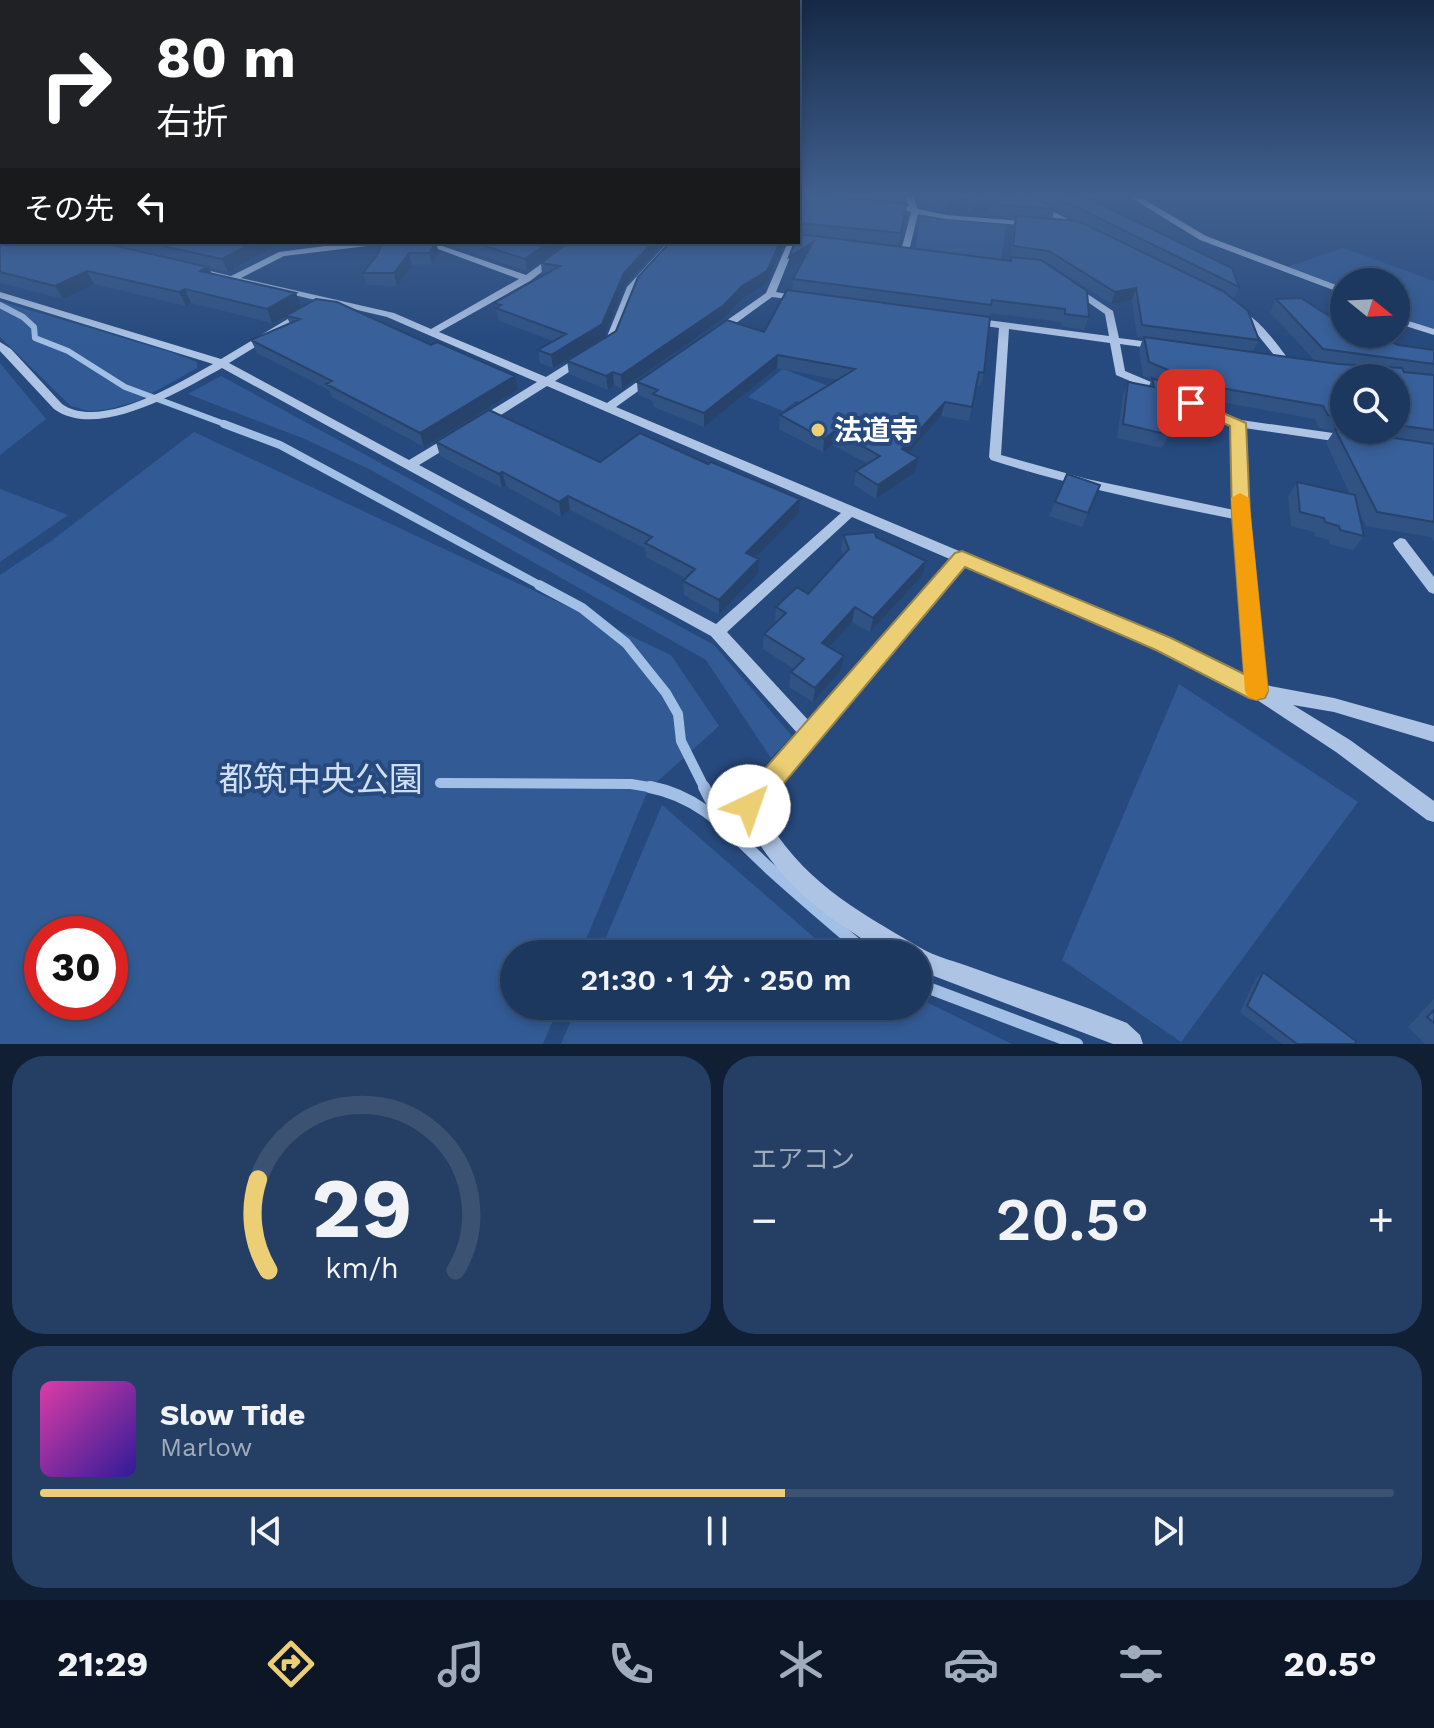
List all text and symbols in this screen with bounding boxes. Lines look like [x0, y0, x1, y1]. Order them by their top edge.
text: 80 m [156, 25, 296, 91]
icon: right [24, 32, 128, 136]
text: 右折 [156, 101, 228, 143]
icon: left [130, 184, 174, 228]
text: その先 [24, 191, 114, 226]
north arrow [1330, 268, 1410, 348]
map controls [1330, 268, 1410, 444]
button: search [1330, 364, 1410, 444]
pin [1157, 369, 1225, 437]
icon: arrive [1169, 381, 1213, 425]
place label: 法道寺 [834, 414, 918, 447]
marker: 法道寺 [809, 421, 827, 439]
park label: 都筑中央公園 [219, 759, 423, 799]
position arrow [707, 764, 791, 848]
speed limit sign: 30 [24, 916, 128, 1020]
text: 21:30 · 1 分 · 250 m [580, 962, 852, 997]
text: エアコン [751, 1144, 855, 1174]
text: 29 [311, 1160, 412, 1257]
text: 20.5° [996, 1184, 1149, 1255]
text: − [751, 1194, 778, 1246]
text: + [1367, 1194, 1394, 1246]
text: km/h [325, 1251, 398, 1285]
text: Slow Tide [160, 1397, 305, 1432]
text: Marlow [160, 1432, 252, 1462]
icon: previous [244, 1509, 288, 1553]
icon: pause [695, 1509, 739, 1553]
icon: next [1146, 1509, 1190, 1553]
icon: directions [263, 1636, 319, 1692]
icon: music [433, 1636, 489, 1692]
icon: phone [603, 1636, 659, 1692]
icon: climate [773, 1636, 829, 1692]
icon: car [943, 1636, 999, 1692]
icon: filters [1113, 1636, 1169, 1692]
text: 21:29 [57, 1643, 149, 1685]
text: 20.5° [1283, 1643, 1377, 1685]

